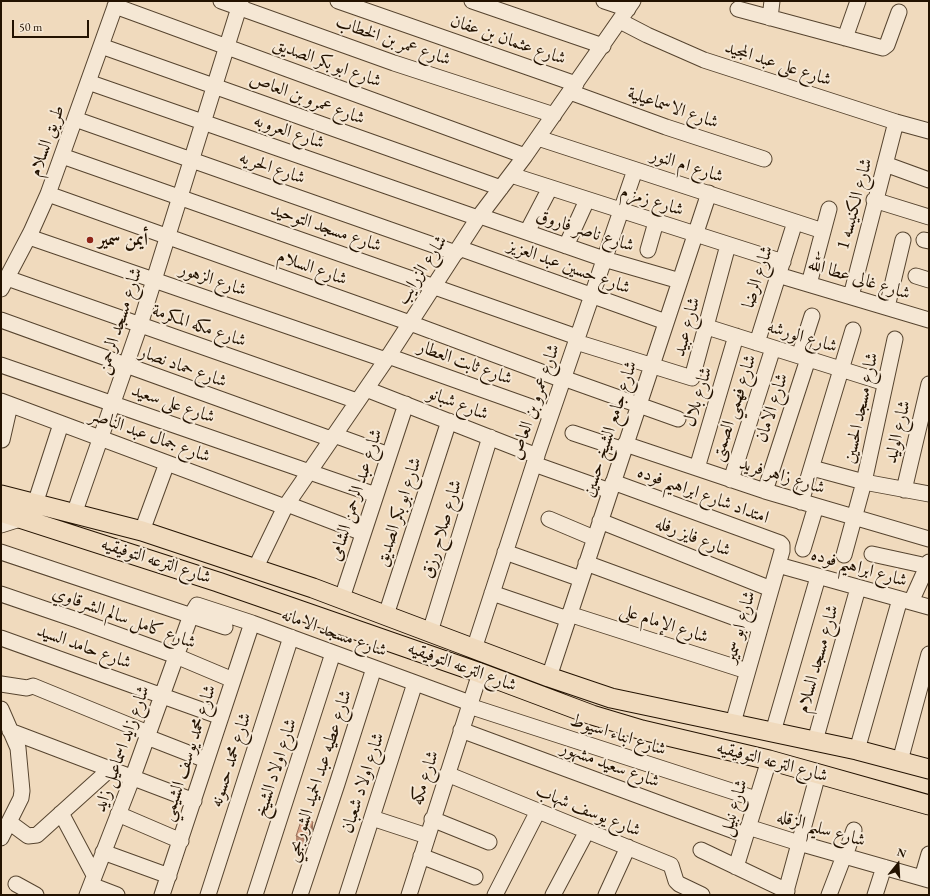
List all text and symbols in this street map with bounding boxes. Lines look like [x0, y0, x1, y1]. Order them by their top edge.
street label: شارع عثمان بن عفان [447, 10, 569, 70]
street label: شارع عمر بن الخطاب [333, 11, 453, 71]
scale bar [14, 12, 91, 38]
text: 50 m [19, 19, 42, 35]
street label: شارع ابو بكر الصديق [270, 33, 384, 93]
street label: شارع على عبد المجيد [722, 37, 834, 91]
street label: شارع عمرو بن العاص [246, 68, 368, 130]
street label: شارع الاسماعيلية [625, 82, 721, 134]
street label: طريق السلام [24, 102, 70, 180]
street label: شارع العروبه [251, 110, 327, 154]
street label: شارع ام النور [648, 144, 726, 188]
street label: شارع الحريه [236, 147, 308, 189]
street label: شارع الكنيسه 1 [832, 156, 878, 252]
street label: شارع زمزم [618, 181, 686, 221]
street label: شارع مسجد التوحيد [268, 199, 384, 257]
street label: شارع ناصر فاروق [533, 205, 637, 257]
place label: أيمن سمير [98, 229, 148, 251]
street label: شارع الزرايب [392, 231, 452, 309]
marker: أيمن سمير [85, 235, 95, 245]
street label: شارع حسين عبد العزيز [505, 235, 633, 299]
street label: شارع الرضا [738, 243, 778, 311]
street label: شارع السلام [274, 245, 350, 291]
street label: شارع غالى عطا الله [805, 253, 913, 305]
street label: شارع الزهور [177, 258, 249, 302]
street label: شارع مسجد الرحمن [93, 265, 147, 377]
street label: شارع عبيد [669, 295, 705, 359]
street label: شارع مكه المكرمة [149, 300, 249, 352]
street label: شارع الورشه [764, 316, 840, 358]
street label: شارع ثابت العطار [415, 336, 515, 390]
street label: شارع حماد نصار [136, 341, 230, 393]
street label: شارع عمرو بن العاص [505, 341, 565, 463]
street label: شارع مسجد الحسين [839, 351, 883, 465]
street label: شارع فهمي الصمتى [707, 352, 761, 464]
street label: شارع جامع الشيخ حسين [578, 358, 642, 500]
street label: شارع بلال [679, 364, 717, 430]
street label: شارع الامان [751, 371, 793, 445]
street label: شارع على سعيد [128, 380, 218, 428]
street label: شارع شبانو [425, 383, 491, 425]
street label: شارع الوليد [880, 398, 916, 466]
street label: شارع جمال عبد الناصر [87, 404, 213, 468]
street label: شارع عبد الرحمن الشامى [324, 426, 388, 564]
street label: شارع زاهر فريد [737, 453, 827, 499]
street label: شارع ابو بكر الصديق [371, 455, 427, 569]
street label: امتداد شارع ابراهيم فوده [634, 461, 772, 529]
street label: شارع صلاح رزق [417, 477, 467, 581]
street label: شارع فايز رفله [652, 512, 734, 562]
street label: شارع الترعه التوفيقيه [98, 533, 214, 589]
street label: شارع ابراهيم فوده [808, 544, 910, 592]
street label: شارع كامل سالم الشرقاوي [49, 582, 199, 654]
street label: شارع ابو سمير [719, 588, 761, 666]
street label: شارع الإمام على [617, 599, 711, 649]
street label: شارع مسجد السلام [792, 602, 844, 716]
street label: شارع مسجد الامانه [278, 604, 390, 662]
street label: شارع حامد السيد [34, 620, 134, 674]
street label: شارع الترعه التوفيقيه [404, 637, 520, 697]
street label: شارع محمد يوسف الشيمي [157, 682, 221, 824]
street label: شارع زايد اسماعيل زايد [89, 683, 155, 815]
street label: شارع عطيه عبد الحميد الشوربجي [281, 687, 357, 865]
street label: شارع ابناء اسيوط [567, 709, 669, 761]
street label: شارع محمد حسونه [206, 710, 256, 810]
street label: شارع اولاد الشيخ [250, 716, 302, 820]
street label: شارع اولاد شعبان [337, 730, 389, 836]
street label: شارع سعيد مشهور [558, 737, 662, 793]
street label: شارع الترعه التوفيقيه [714, 737, 830, 787]
street label: شارع مكه [406, 748, 444, 808]
street label: شارع نبيل [715, 777, 753, 839]
street label: شارع يوسف شهاب [532, 780, 644, 842]
street label: شارع سليم الزقله [774, 806, 868, 852]
north arrow [878, 844, 918, 884]
text: N [895, 845, 908, 861]

